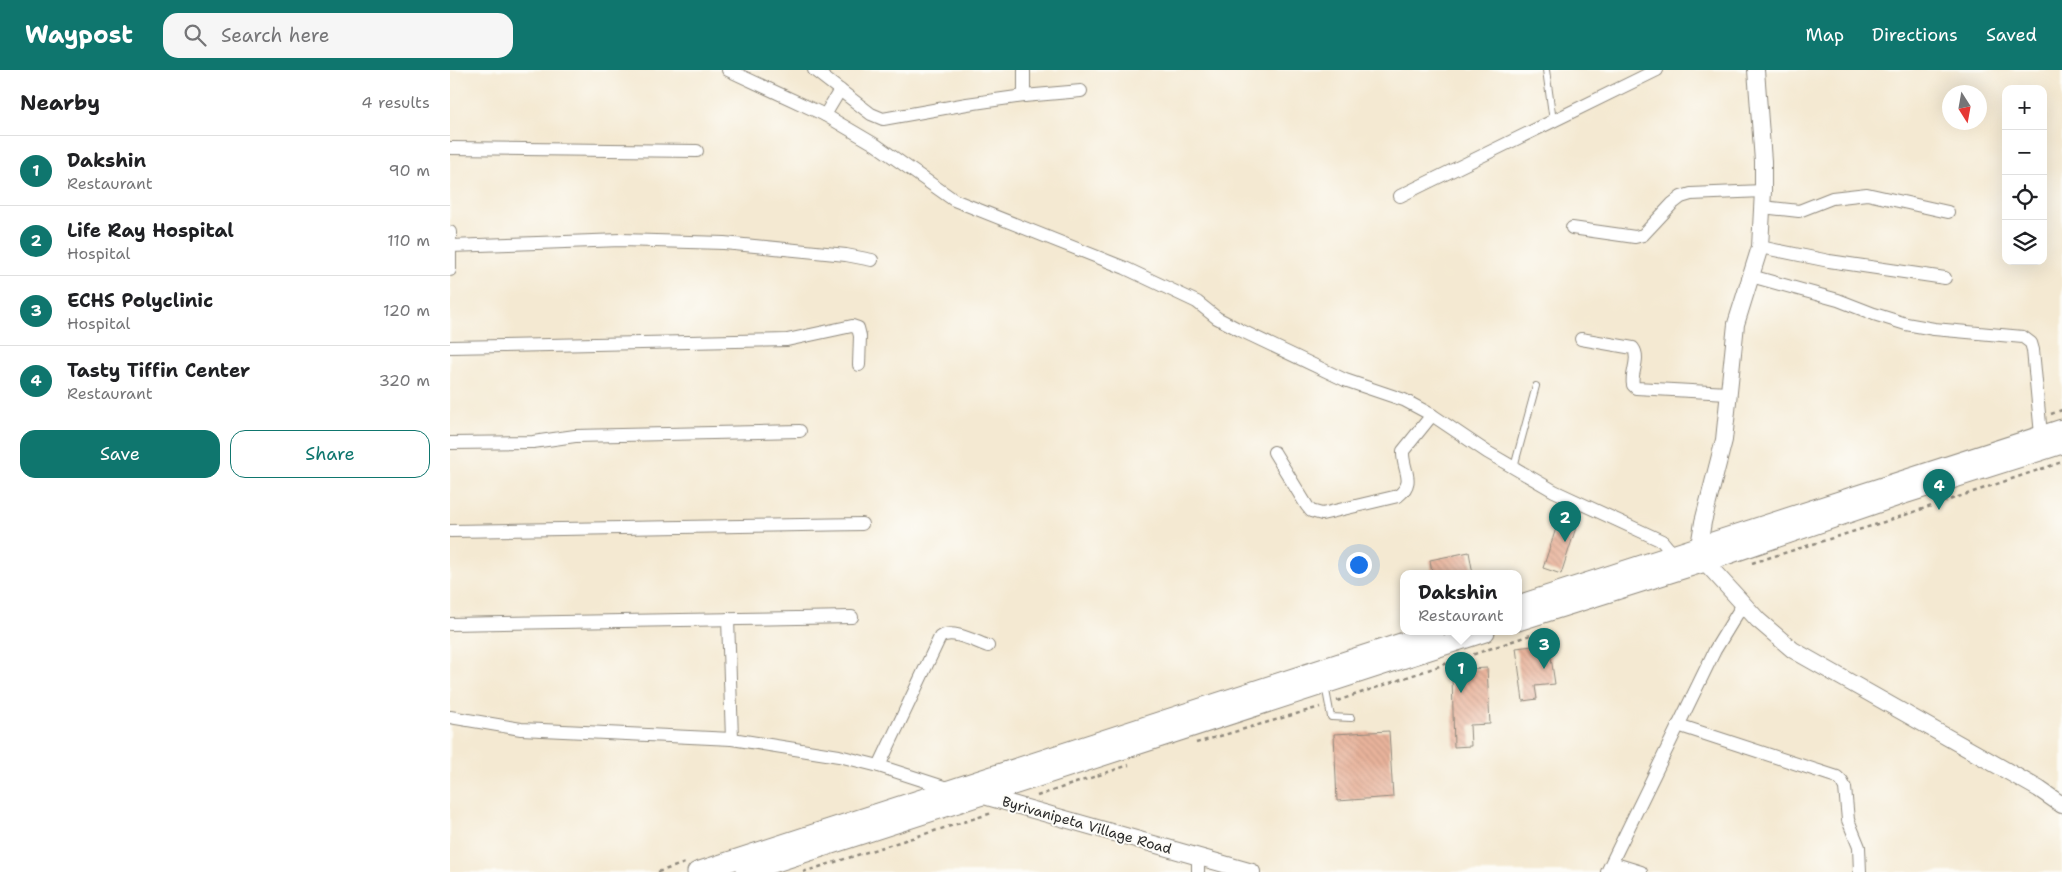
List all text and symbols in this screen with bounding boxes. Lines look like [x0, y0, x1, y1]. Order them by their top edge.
search box [163, 13, 513, 58]
text: Waypost [25, 19, 133, 51]
icon: search [181, 21, 209, 49]
text: Search here [221, 23, 329, 48]
text: Map [1806, 23, 1844, 47]
text: Directions [1872, 23, 1958, 47]
text: Saved [1986, 23, 2037, 47]
north arrow [1942, 85, 1987, 130]
map controls [2002, 85, 2047, 265]
button: + [2002, 85, 2047, 130]
text: Nearby [20, 89, 100, 117]
text: 4 results [361, 92, 430, 113]
button: − [2002, 130, 2047, 175]
text: Dakshin [67, 148, 146, 173]
text: 1 [32, 160, 40, 181]
text: 90 m [389, 160, 430, 181]
text: Restaurant [67, 173, 153, 194]
button: locate [2002, 175, 2047, 220]
text: Life Ray Hospital [67, 218, 234, 243]
button: layers [2002, 220, 2047, 265]
text: 2 [30, 230, 42, 251]
text: 110 m [387, 230, 430, 251]
text: Hospital [67, 243, 130, 264]
text: ECHS Polyclinic [67, 288, 213, 313]
text: 3 [30, 300, 42, 321]
text: 120 m [383, 300, 430, 321]
text: Hospital [67, 313, 130, 334]
text: Tasty Tiffin Center [67, 358, 250, 383]
text: 4 [30, 370, 42, 391]
text: 320 m [379, 370, 430, 391]
text: Restaurant [67, 383, 153, 404]
button: Save [20, 430, 220, 478]
button: Share [230, 430, 430, 478]
pin: 4 [1923, 469, 1955, 510]
pin: 2 [1549, 501, 1581, 542]
your location [1346, 552, 1372, 578]
popup [1400, 570, 1522, 635]
text: Dakshin [1418, 580, 1497, 605]
text: Restaurant [1418, 605, 1504, 626]
pin: 3 [1528, 628, 1560, 669]
pin: 1 [1445, 652, 1477, 693]
street label: Byrivanipeta Village Road [1000, 792, 1174, 858]

